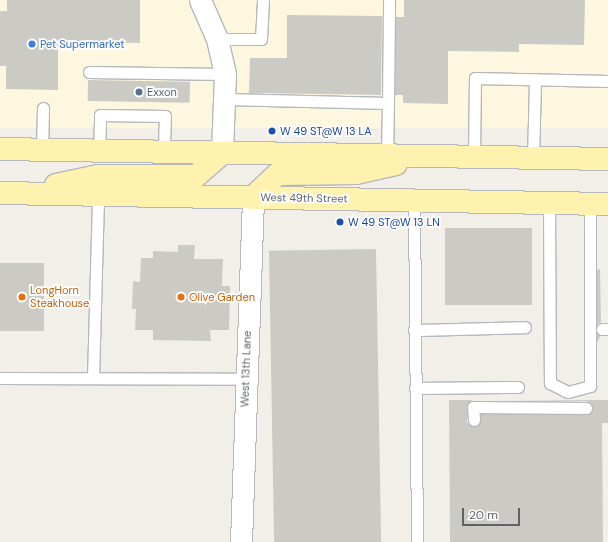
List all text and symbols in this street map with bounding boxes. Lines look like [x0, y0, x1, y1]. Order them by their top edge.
place label: Pet Supermarket [40, 37, 125, 51]
marker: Pet Supermarket [27, 39, 37, 49]
place label: Exxon [147, 85, 177, 99]
marker: Exxon [134, 87, 144, 97]
place label: W 49 ST@W 13 LA [280, 124, 372, 138]
marker: W 49 ST@W 13 LA [267, 126, 277, 136]
street label: West 49th Street [260, 191, 348, 205]
place label: W 49 ST@W 13 LN [348, 215, 440, 229]
marker: W 49 ST@W 13 LN [335, 217, 345, 227]
place label: LongHorn Steakhouse [30, 284, 89, 310]
place label: Olive Garden [189, 290, 255, 304]
marker: LongHorn Steakhouse [17, 292, 27, 302]
marker: Olive Garden [176, 292, 186, 302]
street label: West 13th Lane [238, 330, 254, 408]
scale bar [464, 500, 522, 526]
text: 20 m [469, 507, 498, 523]

